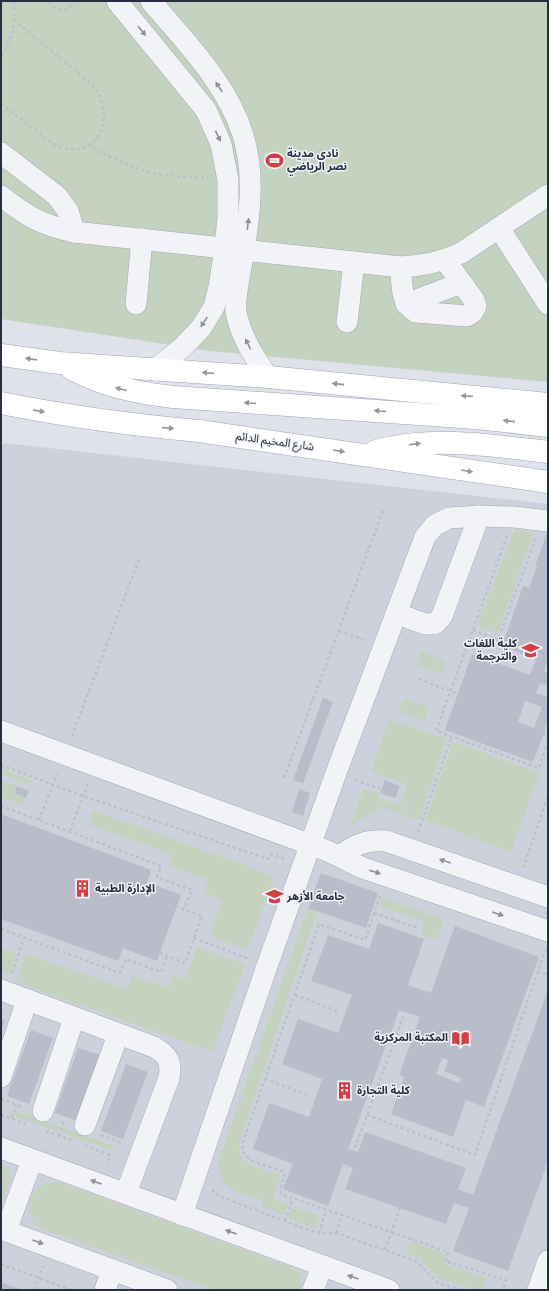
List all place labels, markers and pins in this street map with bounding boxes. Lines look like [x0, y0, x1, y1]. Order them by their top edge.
place label: نادي مدينة نصر الرياضي [287, 147, 347, 176]
sports icon: نادي مدينة نصر الرياضي [264, 150, 284, 170]
place label: كلية اللغات والترجمة [464, 637, 518, 664]
school or university icon: كلية اللغات والترجمة [520, 640, 540, 660]
building icon: الإدارة الطبية [72, 879, 92, 899]
place label: الإدارة الطبية [95, 882, 155, 896]
school or university icon: جامعة الأزهر [264, 887, 284, 907]
place label: جامعة الأزهر [286, 890, 345, 904]
library icon: المكتبة المركزية [451, 1028, 471, 1048]
place label: المكتبة المركزية [374, 1031, 448, 1045]
building icon: كلية التجارة [334, 1081, 354, 1101]
place label: كلية التجارة [357, 1084, 411, 1098]

